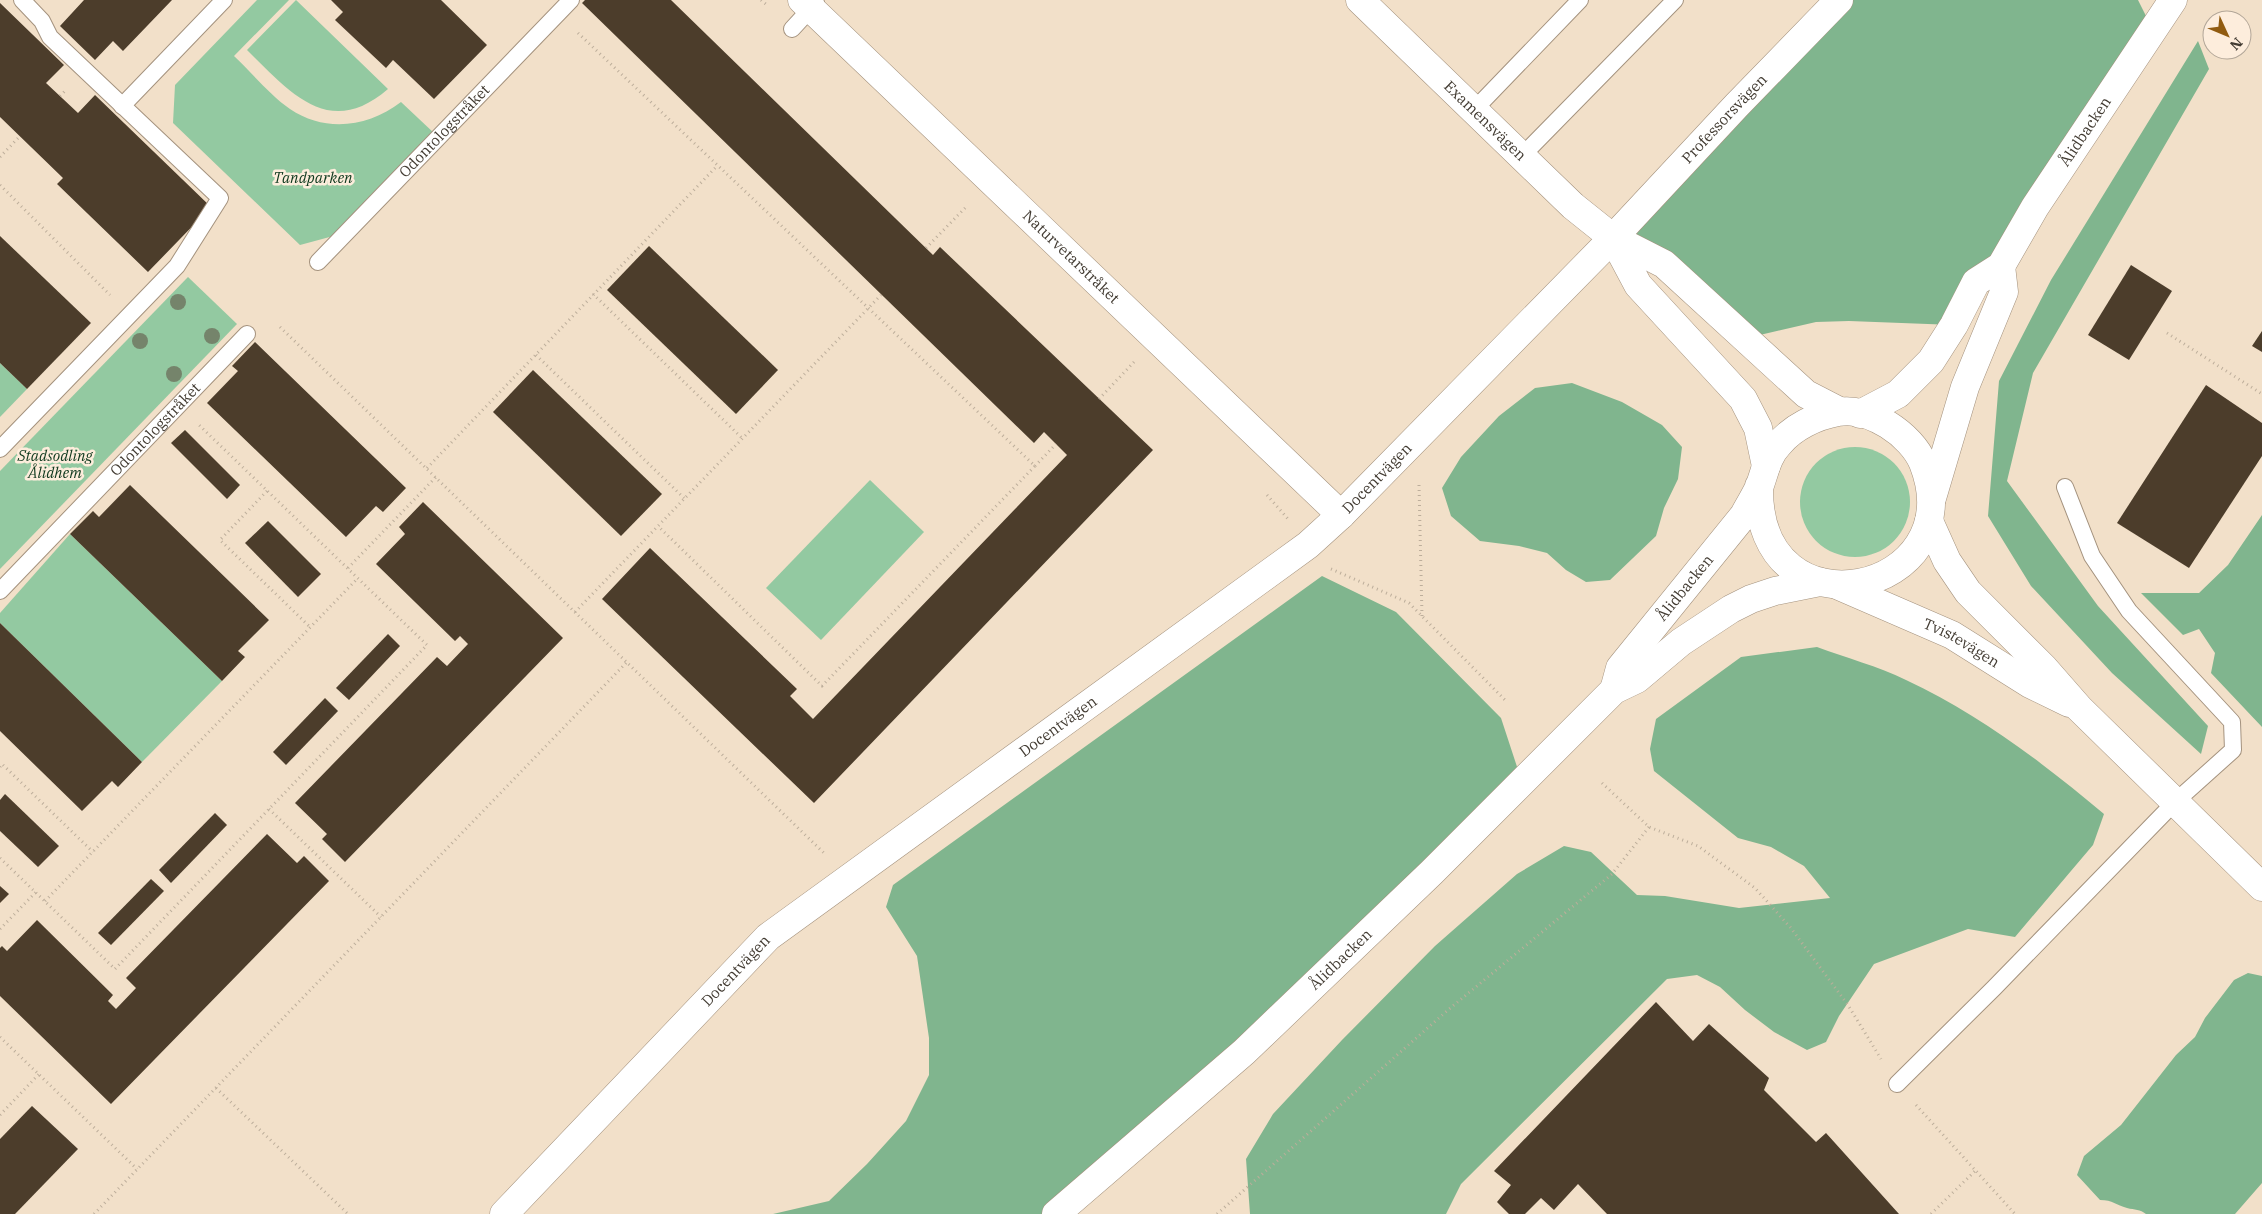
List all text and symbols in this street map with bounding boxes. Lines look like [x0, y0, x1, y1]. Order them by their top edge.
north arrow [2202, 10, 2252, 60]
text: N [2226, 34, 2247, 54]
street label: Professorsvägen [1677, 70, 1771, 167]
street label: Examensvägen [1440, 77, 1531, 165]
street label: Odontologstråket [395, 80, 493, 181]
street label: Ålidbacken [2055, 93, 2115, 170]
park label: Tandparken [273, 168, 353, 187]
street label: Naturvetarstråket [1019, 206, 1124, 307]
street label: Odontologstråket [106, 379, 204, 480]
street label: Docentvägen [1338, 438, 1416, 517]
park label: Stadsodling Ålidhem [16, 446, 94, 482]
street label: Ålidbacken [1652, 550, 1717, 624]
street label: Tvistevägen [1920, 614, 2004, 672]
street label: Docentvägen [1015, 691, 1101, 761]
street label: Ålidbacken [1305, 924, 1376, 994]
street label: Docentvägen [697, 930, 774, 1010]

